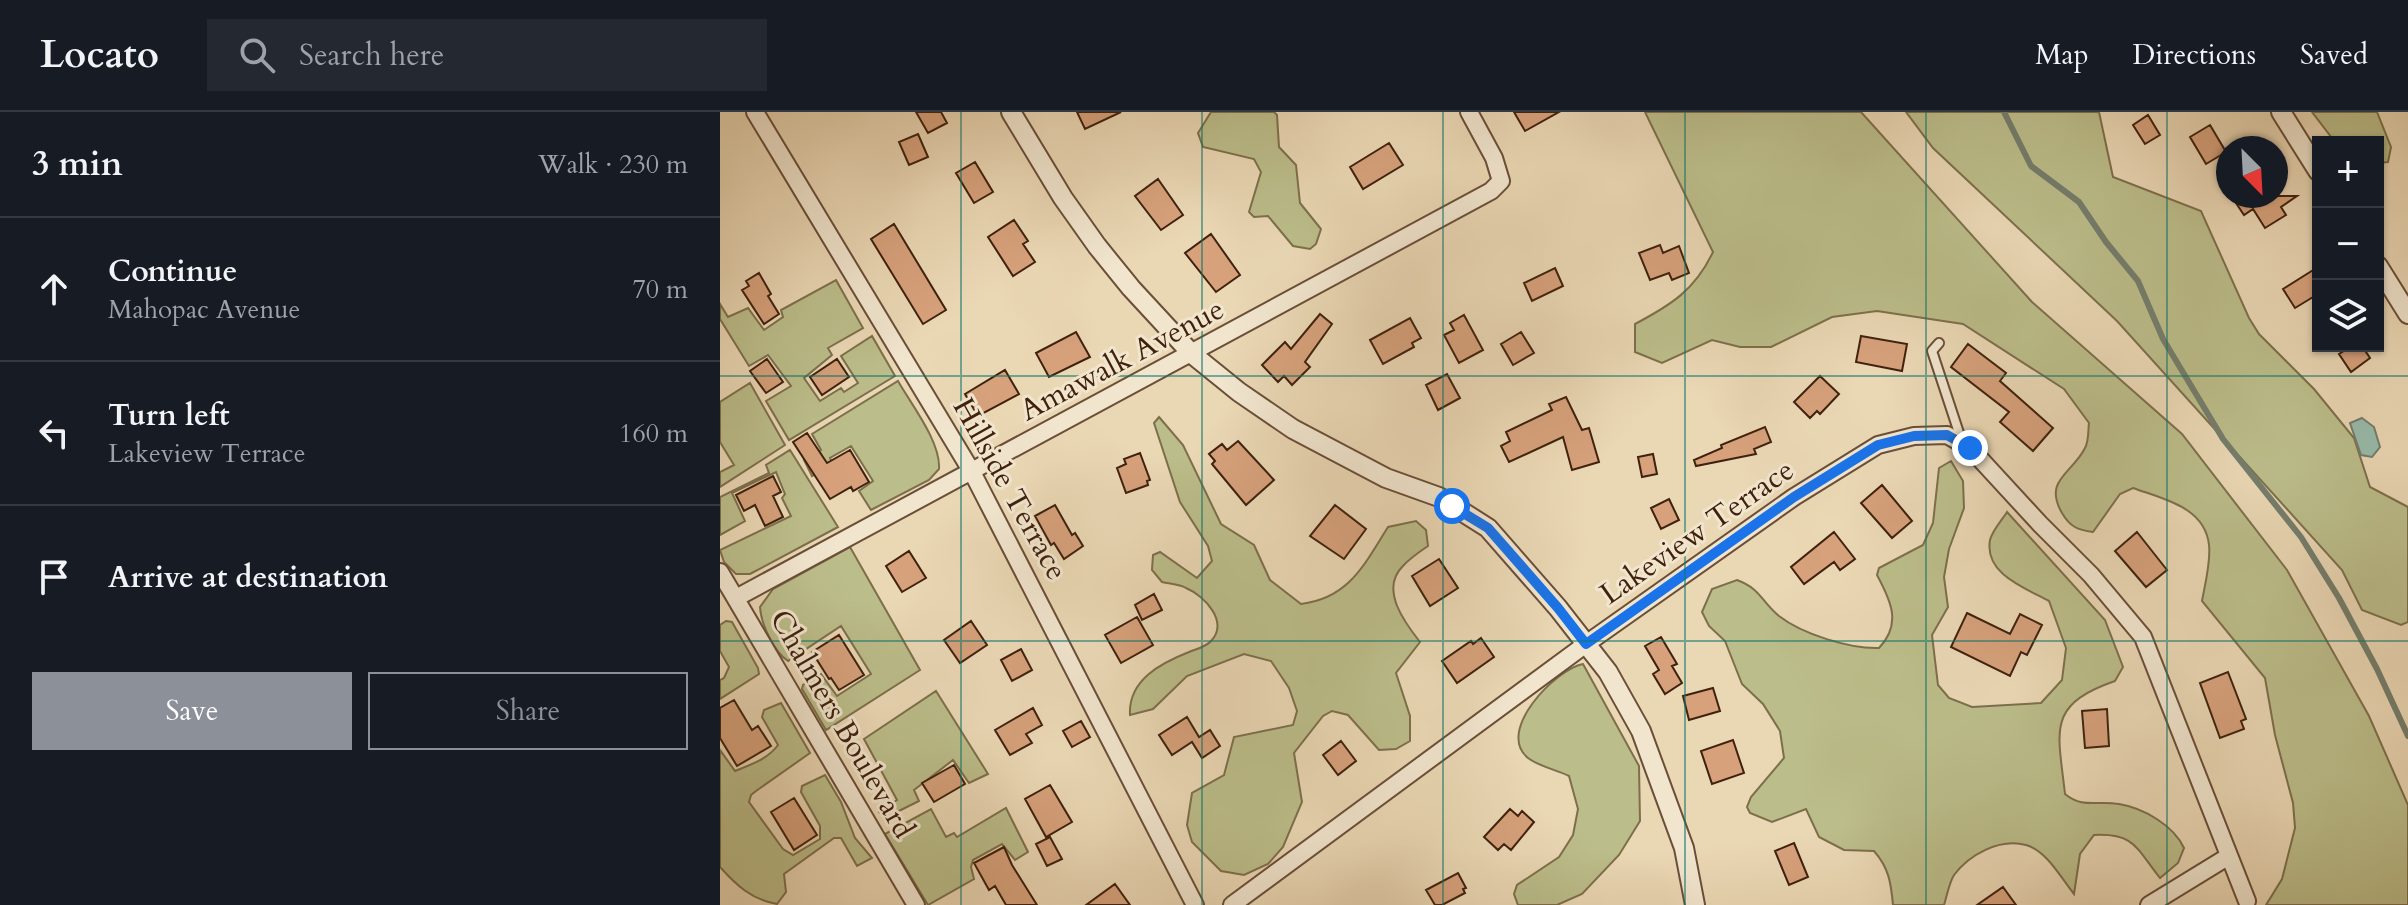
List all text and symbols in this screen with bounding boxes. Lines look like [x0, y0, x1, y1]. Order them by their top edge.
search box [207, 19, 767, 91]
text: Locato [40, 29, 159, 81]
icon: search [235, 33, 279, 77]
text: Search here [299, 35, 444, 76]
text: Map [2035, 36, 2089, 74]
text: Directions [2133, 36, 2256, 74]
text: Saved [2300, 36, 2368, 74]
north arrow [2216, 136, 2288, 208]
map controls [2312, 136, 2384, 352]
button: + [2312, 136, 2384, 208]
text: 3 min [32, 141, 123, 187]
text: Walk · 230 m [538, 147, 688, 182]
button: − [2312, 208, 2384, 280]
text: Continue [108, 251, 237, 292]
icon: ahead [32, 267, 76, 311]
text: 70 m [632, 272, 688, 307]
button: layers [2312, 280, 2384, 352]
street label: Amawalk Avenue [1013, 289, 1231, 431]
text: Mahopac Avenue [108, 292, 300, 327]
street label: Hillside Terrace [943, 390, 1077, 588]
text: Turn left [108, 395, 230, 436]
icon: left [32, 411, 76, 455]
text: 160 m [619, 416, 688, 451]
route end [1952, 430, 1988, 466]
text: Lakeview Terrace [108, 436, 306, 471]
street label: Lakeview Terrace [1592, 450, 1802, 614]
route start [1434, 488, 1470, 524]
icon: arrive [32, 555, 76, 599]
text: Arrive at destination [108, 557, 388, 598]
street label: Chalmers Boulevard [760, 602, 924, 846]
button: Save [32, 672, 352, 750]
button: Share [368, 672, 688, 750]

